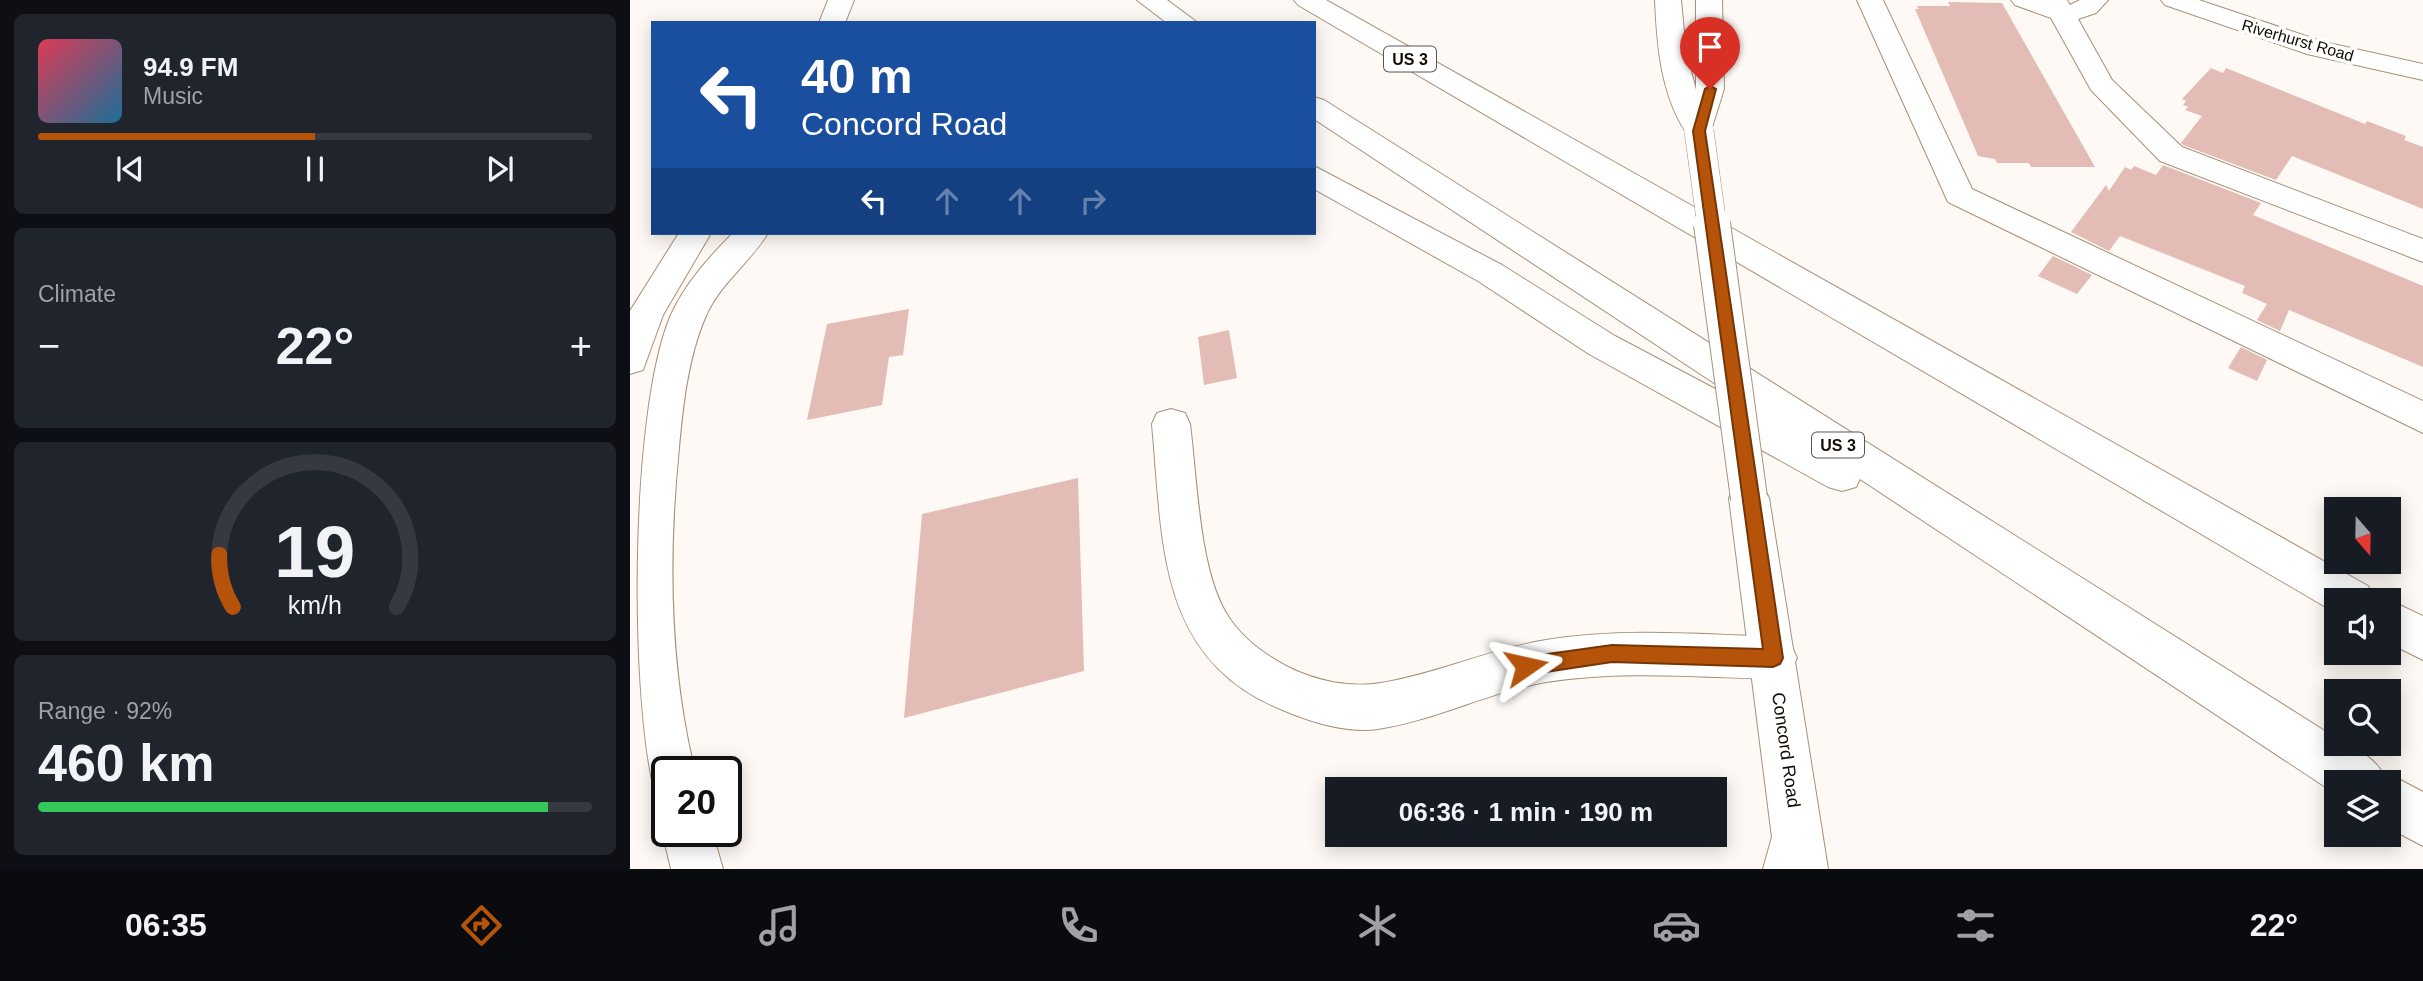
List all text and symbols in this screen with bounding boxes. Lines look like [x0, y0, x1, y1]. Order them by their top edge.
street label: Riverhurst Road [2240, 16, 2356, 65]
pin [1680, 17, 1740, 89]
icon: arrive [1691, 28, 1729, 66]
road number: US 3 [1384, 46, 1436, 72]
icon: left [686, 49, 777, 140]
text: 40 m [801, 49, 913, 103]
text: 94.9 FM [143, 52, 238, 82]
text: Music [143, 83, 203, 109]
text: Concord Road [801, 106, 1007, 142]
icon: previous [111, 150, 149, 188]
icon: pause [296, 150, 334, 188]
icon: next [481, 150, 519, 188]
icon: left [855, 182, 893, 220]
icon: ahead [928, 182, 966, 220]
icon: ahead [1001, 182, 1039, 220]
icon: right [1074, 182, 1112, 220]
text: Climate [38, 281, 116, 307]
text: 22° [276, 317, 354, 375]
text: − [38, 325, 60, 367]
text: + [570, 325, 592, 367]
road number: US 3 [1812, 432, 1864, 458]
north arrow [2324, 497, 2401, 574]
map controls [2324, 497, 2401, 847]
text: 19 [275, 512, 355, 593]
button: sound [2324, 588, 2401, 665]
text: km/h [288, 591, 342, 619]
position arrow [1489, 629, 1563, 703]
button: search [2324, 679, 2401, 756]
street label: Concord Road [1768, 691, 1804, 809]
text: Range · 92% [38, 698, 172, 724]
text: 460 km [38, 734, 214, 792]
speed limit sign: 20 [651, 756, 742, 847]
button: layers [2324, 770, 2401, 847]
text: 06:36 · 1 min · 190 m [1399, 797, 1653, 827]
icon: directions [457, 901, 506, 950]
icon: music [755, 901, 804, 950]
icon: phone [1054, 901, 1103, 950]
icon: climate [1353, 901, 1402, 950]
icon: car [1652, 901, 1701, 950]
icon: filters [1951, 901, 2000, 950]
text: 06:35 [125, 907, 207, 943]
text: 22° [2250, 907, 2298, 943]

